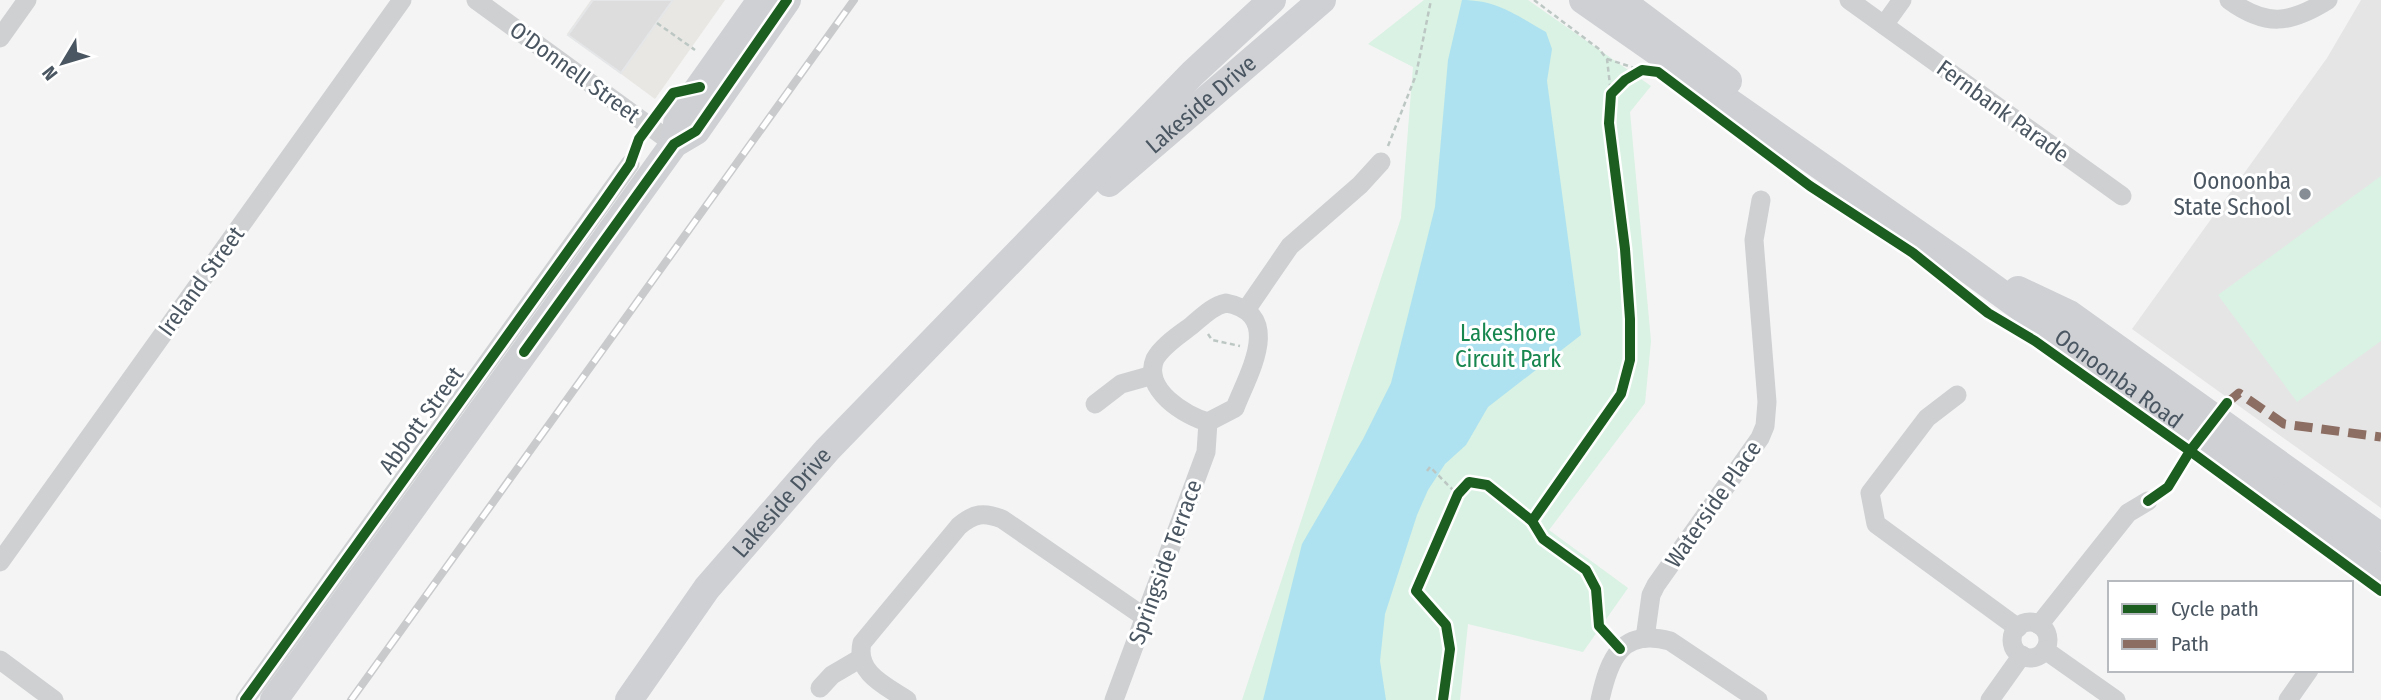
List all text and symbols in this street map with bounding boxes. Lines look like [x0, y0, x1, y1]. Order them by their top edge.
street label: O'Donnell Street [504, 15, 646, 129]
north arrow [28, 28, 98, 98]
street label: Lakeside Drive [1140, 49, 1262, 159]
street label: Fernbank Parade [1931, 54, 2075, 168]
text: N [37, 62, 63, 85]
place label: Oonoonba State School [2173, 167, 2291, 221]
marker: Oonoonba State School [2297, 186, 2313, 202]
street label: Ireland Street [152, 220, 250, 341]
park label: Lakeshore Circuit Park [1455, 319, 1561, 373]
street label: Oonoonba Road [2049, 323, 2188, 434]
street label: Abbott Street [373, 361, 470, 479]
street label: Waterside Place [1659, 435, 1767, 573]
street label: Lakeside Drive [726, 442, 837, 563]
street label: Springside Terrace [1122, 476, 1208, 648]
legend [2108, 581, 2353, 672]
text: Cycle path [2171, 596, 2259, 622]
text: Path [2171, 631, 2209, 657]

